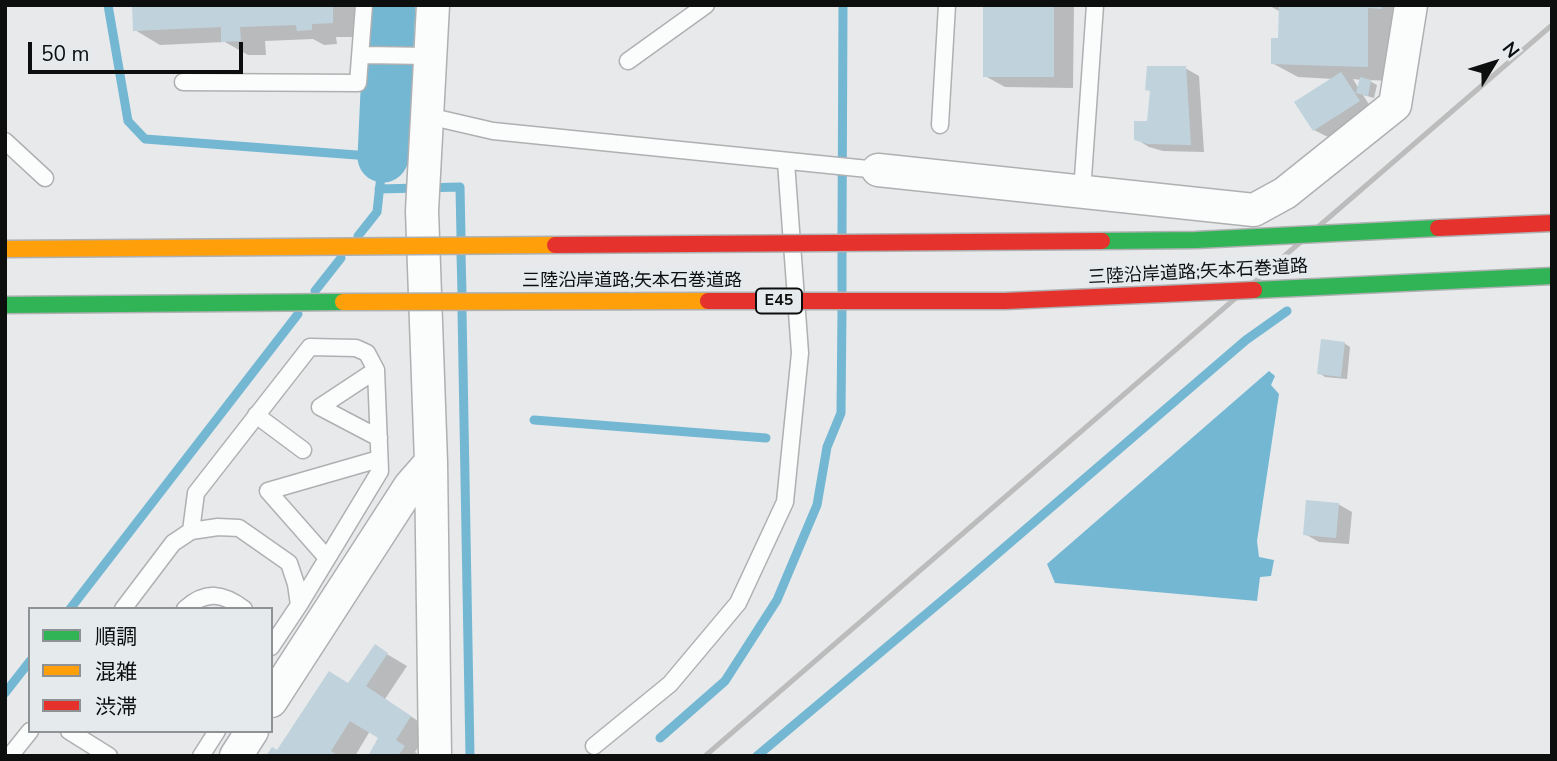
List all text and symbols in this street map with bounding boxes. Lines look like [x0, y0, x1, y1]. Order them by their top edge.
scale bar [32, 28, 247, 72]
north arrow [1459, 28, 1529, 98]
text: N [1496, 36, 1525, 64]
text: 50 m [41, 40, 90, 68]
street label: 三陸沿岸道路;矢本石巻道路 [1088, 256, 1308, 290]
street label: 三陸沿岸道路;矢本石巻道路 [522, 271, 742, 293]
road number: E45 [756, 288, 802, 314]
legend [28, 607, 273, 733]
text: 順調 [95, 623, 137, 651]
text: 混雑 [95, 658, 137, 686]
text: 渋滞 [95, 693, 137, 721]

